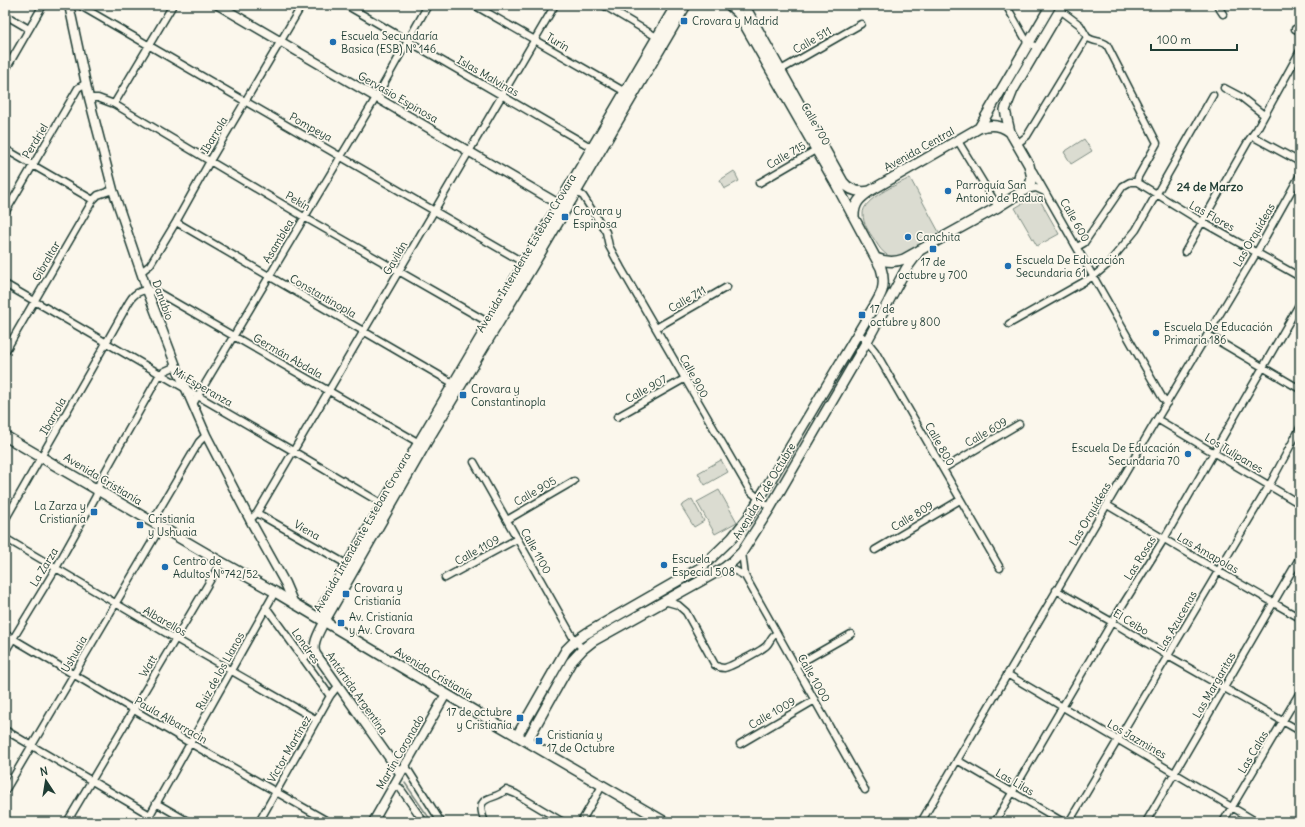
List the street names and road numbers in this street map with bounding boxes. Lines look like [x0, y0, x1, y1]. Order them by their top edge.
street label: Calle 511 [790, 23, 834, 57]
street label: Turín [544, 30, 572, 54]
street label: Islas Malvinas [455, 53, 521, 99]
street label: Gervasio Espinosa [355, 68, 441, 126]
street label: Calle 700 [798, 100, 834, 148]
street label: Pompeya [287, 109, 335, 145]
street label: Ibarrola [197, 114, 231, 156]
street label: Perdriel [19, 121, 51, 161]
street label: Avenida Central [881, 124, 957, 174]
street label: Calle 715 [764, 138, 808, 172]
street label: Avenida Intendente Esteban Crovara [473, 171, 579, 335]
street label: Pekín [283, 188, 313, 214]
street label: Calle 600 [1057, 196, 1093, 244]
street label: Las Flores [1187, 198, 1237, 234]
street label: Las Orquídeas [1230, 201, 1278, 269]
street label: Asamblea [259, 217, 297, 265]
street label: Gibraltar [29, 238, 63, 284]
street label: Gavilán [380, 238, 410, 278]
street label: Constantinopla [287, 271, 359, 321]
street label: Danubio [149, 278, 177, 322]
street label: Calle 711 [666, 283, 708, 315]
street label: Germán Abdala [251, 330, 325, 382]
street label: Calle 900 [676, 352, 712, 400]
street label: Mi Esperanza [171, 364, 235, 410]
street label: Calle 907 [623, 372, 670, 406]
street label: Ibarrola [37, 395, 69, 437]
street label: Calle 609 [962, 414, 1010, 450]
street label: Calle 800 [922, 420, 958, 468]
street label: Los Tulipanes [1202, 430, 1266, 476]
street label: Avenida 17 de Octubre [730, 440, 798, 542]
street label: Avenida Cristianía [61, 450, 145, 508]
street label: Avenida Intendente Esteban Crovara [310, 450, 414, 614]
street label: Calle 905 [511, 473, 559, 509]
street label: Las Orquídeas [1066, 480, 1114, 548]
street label: Calle 809 [888, 498, 936, 534]
street label: Viena [291, 517, 323, 543]
street label: Calle 1100 [518, 526, 554, 576]
street label: Las Amapolas [1175, 530, 1241, 576]
street label: Calle 1109 [452, 532, 502, 568]
street label: Las Rosas [1121, 533, 1159, 583]
street label: La Zarza [27, 545, 61, 589]
street label: Las Azucenas [1154, 588, 1200, 654]
street label: Albarellos [141, 603, 189, 639]
street label: El Ceibo [1111, 606, 1151, 638]
street label: Londres [289, 626, 323, 666]
street label: Ruiz de los Llanos [193, 629, 247, 713]
street label: Ushuaia [58, 633, 90, 675]
street label: Avenida Cristianía [392, 644, 476, 702]
street label: Antártida Argentina [323, 649, 391, 737]
street label: Las Margaritas [1190, 650, 1238, 720]
street label: Watt [136, 652, 160, 680]
street label: Calle 1000 [795, 652, 833, 704]
street label: Paula Albarracin [132, 693, 210, 747]
street label: Calle 1009 [746, 694, 798, 732]
street label: Martín Coronado [373, 712, 427, 792]
street label: Víctor Martínez [264, 713, 314, 785]
street label: Los Jazmines [1105, 716, 1169, 762]
street label: Las Calas [1235, 728, 1271, 776]
street label: Las Lilas [993, 765, 1037, 799]

